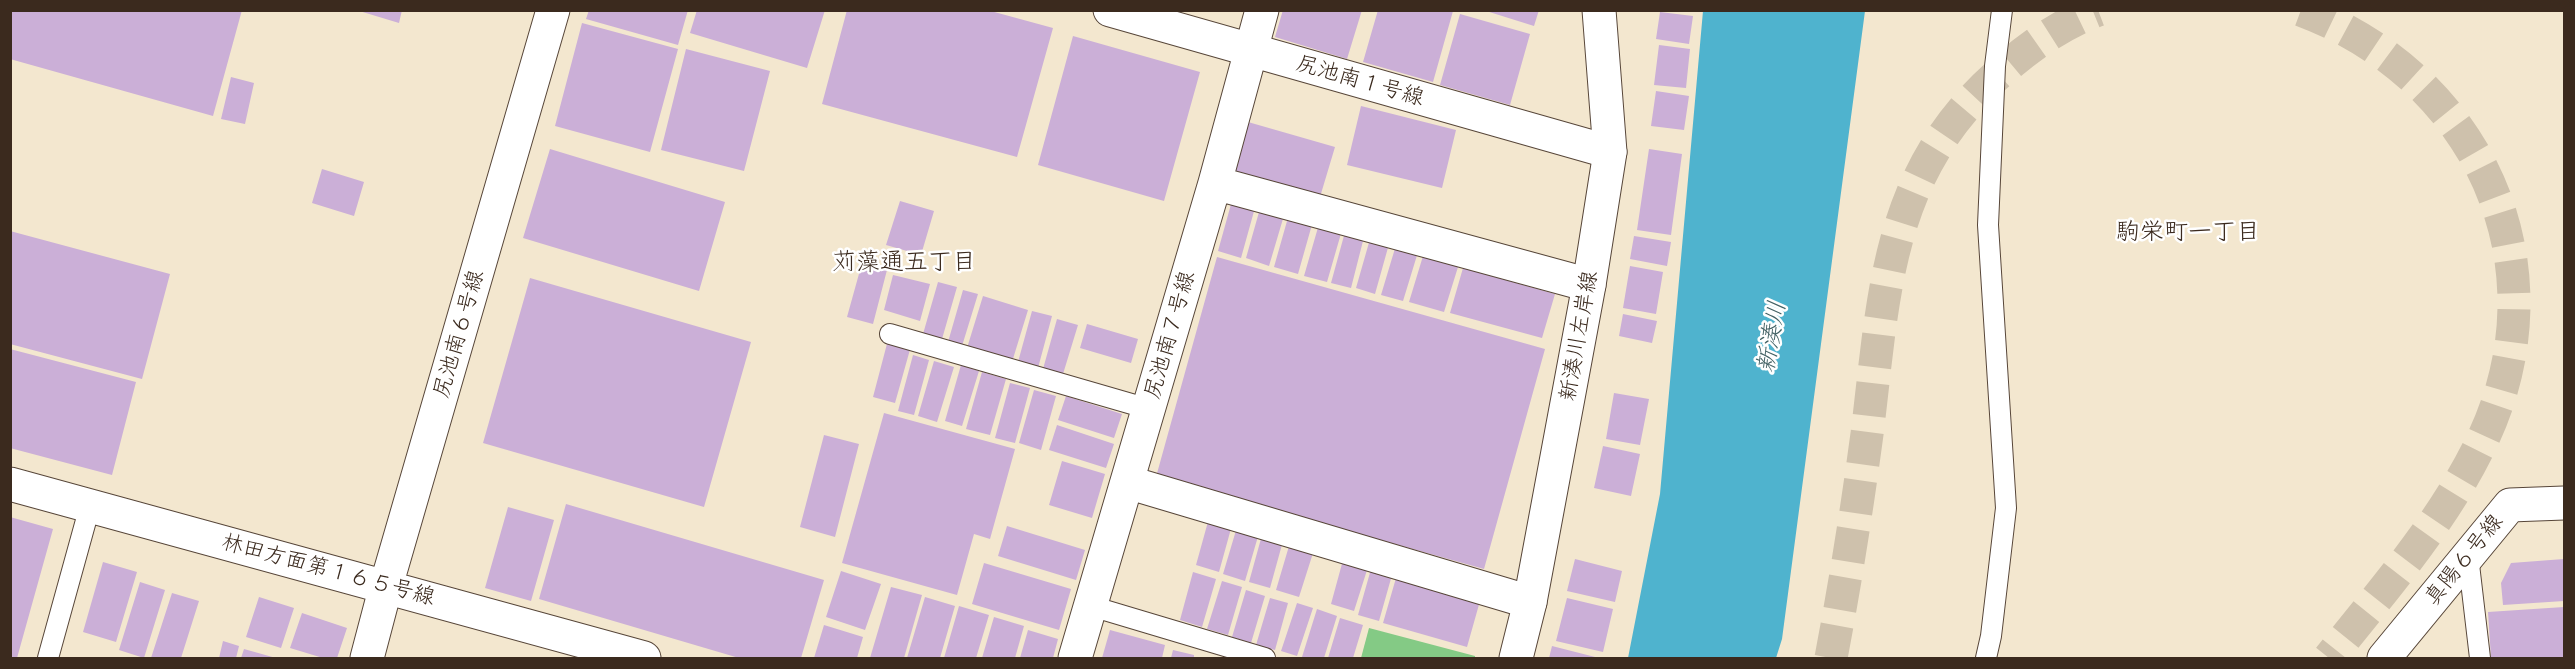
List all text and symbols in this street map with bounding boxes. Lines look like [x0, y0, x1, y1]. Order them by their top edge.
street label: 尻池南１号線 [1293, 50, 1427, 112]
district label: 駒栄町一丁目 [2116, 218, 2260, 246]
district label: 苅藻通五丁目 [832, 248, 976, 276]
street label: 尻池南６号線 [428, 267, 490, 401]
street label: 尻池南７号線 [1139, 268, 1201, 402]
street label: 新湊川左岸線 [1555, 269, 1603, 403]
water label: 新湊川 [1752, 299, 1792, 375]
street label: 真陽６号線 [2419, 509, 2509, 611]
street label: 林田方面第１６５号線 [218, 529, 438, 611]

